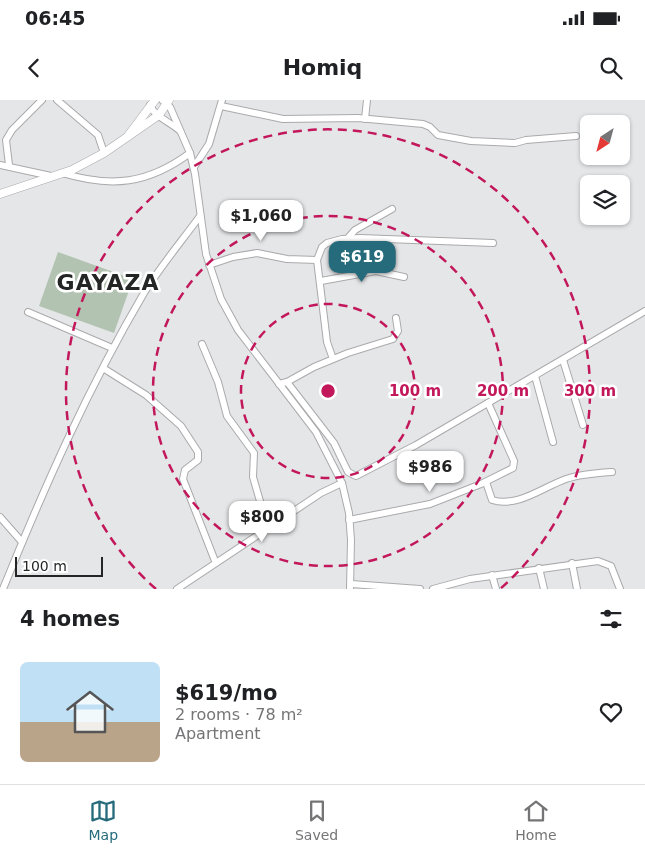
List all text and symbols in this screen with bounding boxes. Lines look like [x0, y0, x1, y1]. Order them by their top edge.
text: 06:45 [25, 7, 85, 29]
icon: back [20, 54, 48, 82]
icon: search [597, 54, 625, 82]
text: Homiq [283, 55, 362, 80]
north arrow [580, 115, 630, 165]
map controls [580, 115, 630, 225]
button: layers [580, 175, 630, 225]
pin: $1,060 [220, 200, 302, 242]
text: $1,060 [230, 206, 292, 225]
pin: $619 [332, 240, 392, 283]
text: $619 [340, 247, 384, 266]
district label: GAYAZA [57, 270, 159, 295]
centre of rings [319, 382, 337, 400]
text: 100 m [389, 382, 441, 400]
text: 200 m [477, 382, 529, 400]
text: 300 m [564, 382, 616, 400]
pin: $986 [400, 450, 460, 493]
text: $986 [408, 457, 452, 476]
pin: $800 [232, 500, 292, 543]
text: $800 [240, 507, 284, 526]
scale bar [15, 554, 102, 577]
text: 100 m [22, 558, 67, 574]
icon: filters [597, 605, 625, 633]
text: 4 homes [20, 607, 120, 631]
text: $619/mo [175, 681, 277, 705]
icon: home [60, 682, 120, 742]
icon: heart [597, 698, 625, 726]
text: 2 rooms · 78 m² [175, 705, 303, 724]
text: Apartment [175, 724, 261, 743]
tab: Map [88, 797, 118, 843]
tab: Saved [295, 797, 338, 843]
tab: Home [515, 797, 557, 843]

